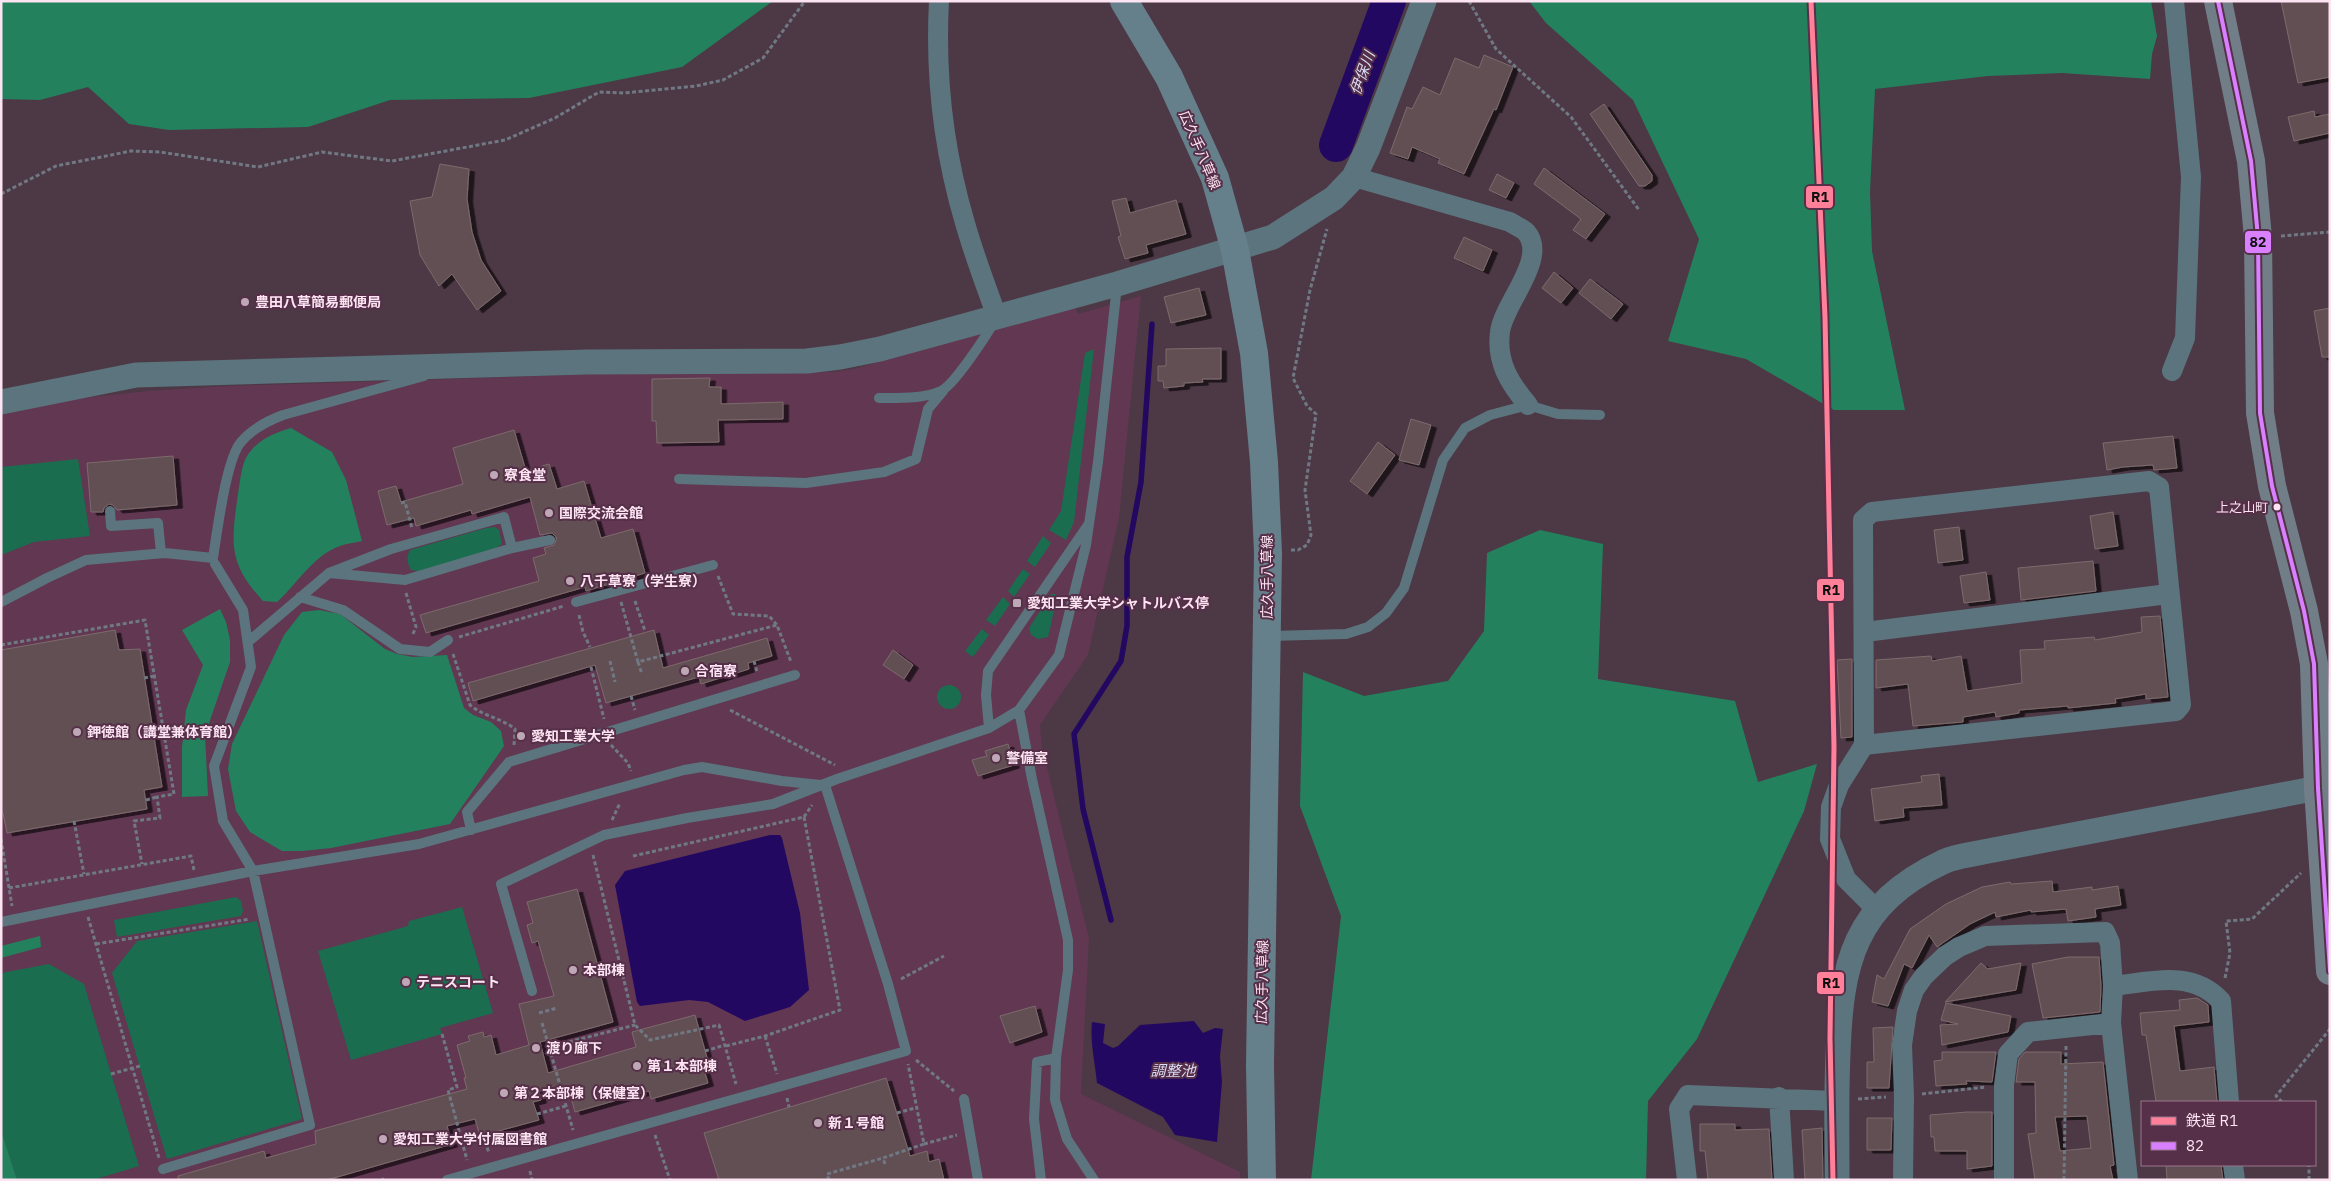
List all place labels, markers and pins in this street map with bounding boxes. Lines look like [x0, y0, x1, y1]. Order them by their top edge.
place label: 豊田八草簡易郵便局 [255, 293, 381, 311]
marker: 豊田八草簡易郵便局 [239, 296, 251, 308]
place label: 寮食堂 [504, 466, 546, 484]
marker: 寮食堂 [488, 469, 500, 481]
place label: 上之山町 [2216, 499, 2268, 516]
marker: 上之山町 [2272, 502, 2282, 512]
place label: 国際交流会館 [559, 504, 643, 522]
marker: 国際交流会館 [543, 507, 555, 519]
place label: 八千草寮（学生寮） [580, 572, 706, 590]
marker: 八千草寮（学生寮） [564, 575, 576, 587]
place label: 愛知工業大学シャトルバス停 [1027, 594, 1209, 612]
marker: 愛知工業大学シャトルバス停 [1011, 597, 1023, 609]
place label: 合宿寮 [695, 662, 737, 680]
marker: 合宿寮 [679, 665, 691, 677]
place label: 鉀徳館（講堂兼体育館） [87, 723, 241, 741]
marker: 鉀徳館（講堂兼体育館） [71, 726, 83, 738]
place label: 愛知工業大学 [531, 727, 615, 745]
marker: 愛知工業大学 [515, 730, 527, 742]
place label: 警備室 [1006, 749, 1048, 767]
marker: 警備室 [990, 752, 1002, 764]
place label: 本部棟 [583, 961, 625, 979]
marker: 本部棟 [567, 964, 579, 976]
place label: テニスコート [416, 973, 500, 991]
marker: テニスコート [400, 976, 412, 988]
place label: 渡り廊下 [546, 1039, 602, 1057]
marker: 渡り廊下 [530, 1042, 542, 1054]
place label: 第１本部棟 [647, 1057, 717, 1075]
marker: 第１本部棟 [631, 1060, 643, 1072]
place label: 第２本部棟（保健室） [514, 1084, 654, 1102]
marker: 第２本部棟（保健室） [498, 1087, 510, 1099]
place label: 新１号館 [828, 1114, 884, 1132]
marker: 新１号館 [812, 1117, 824, 1129]
place label: 愛知工業大学付属図書館 [393, 1130, 547, 1148]
marker: 愛知工業大学付属図書館 [377, 1133, 389, 1145]

